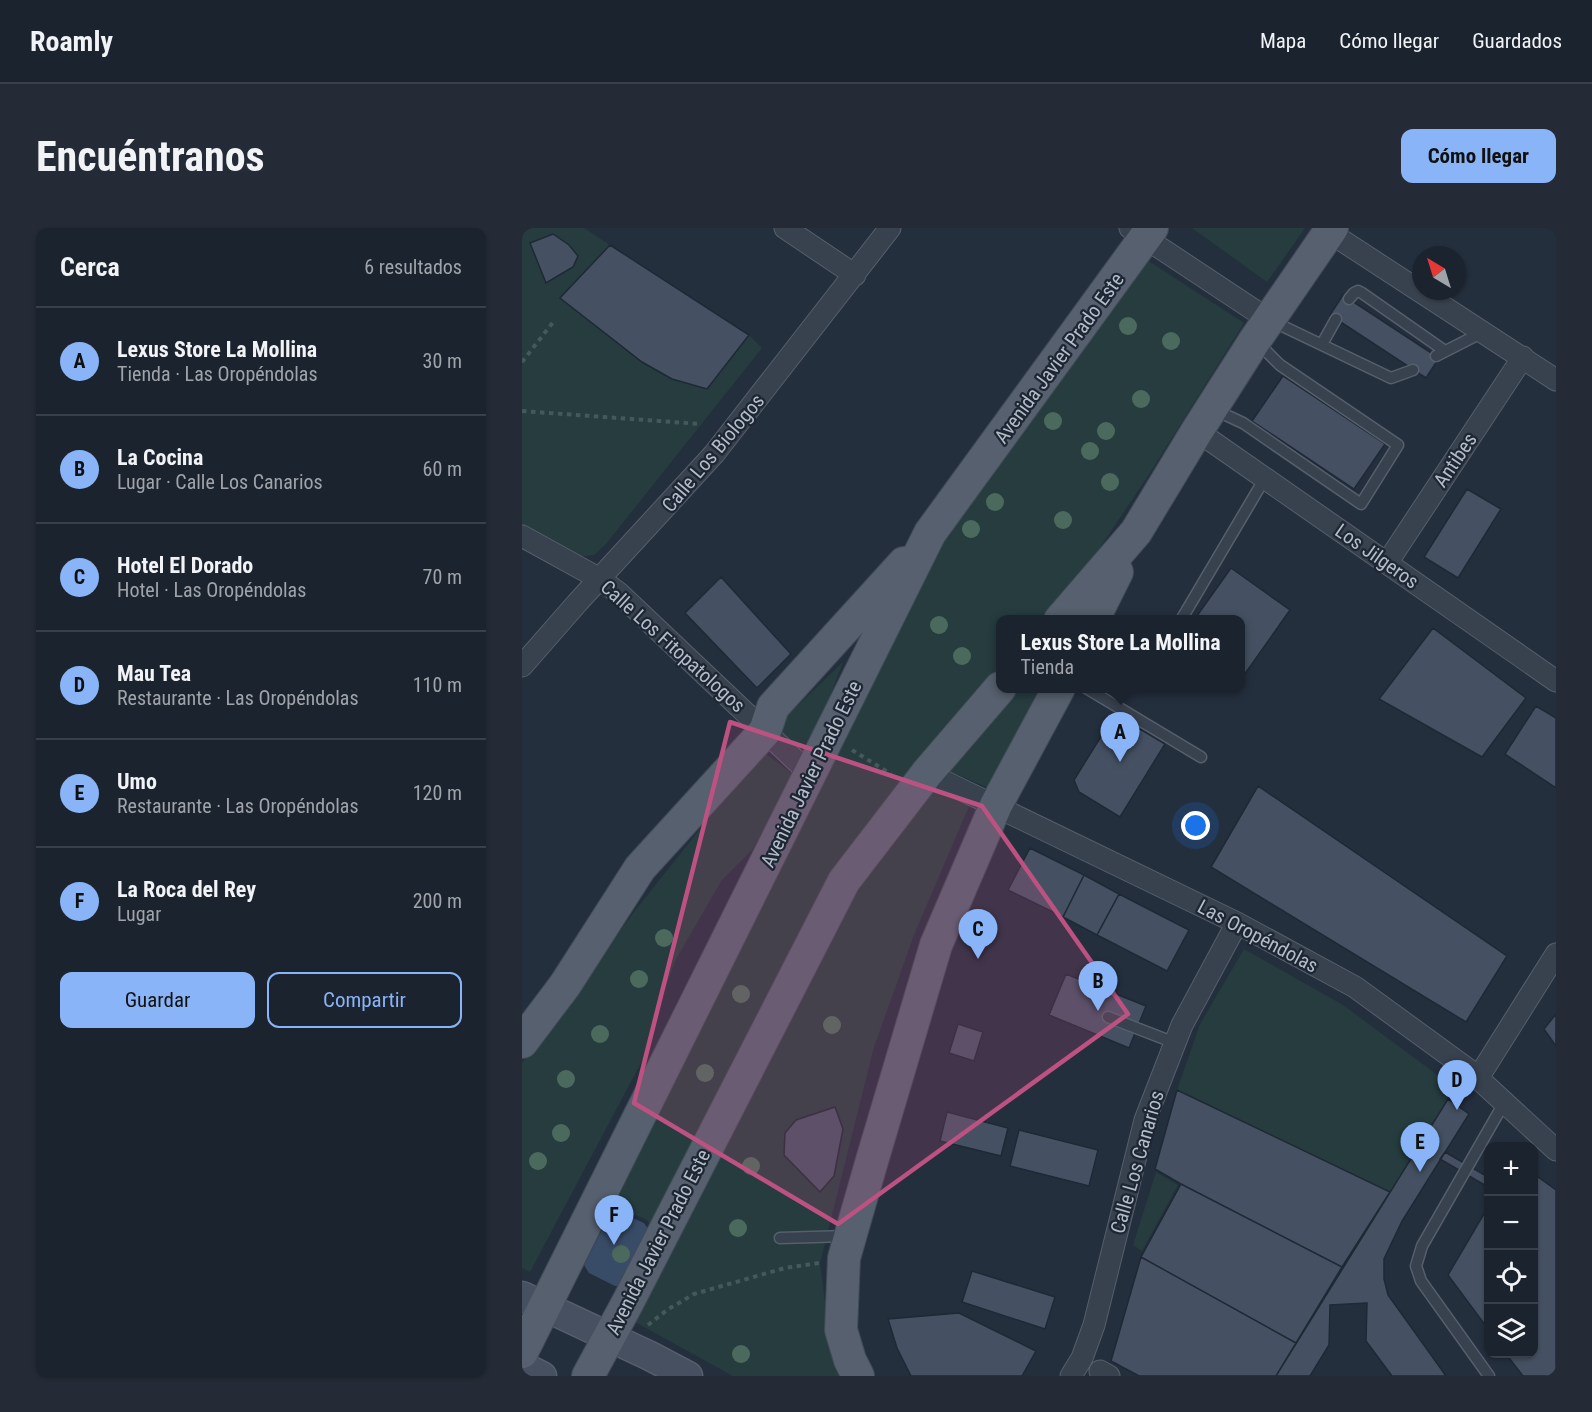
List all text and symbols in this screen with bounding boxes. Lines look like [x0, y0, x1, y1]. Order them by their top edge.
text: Roamly [30, 25, 113, 58]
text: Mapa [1260, 29, 1306, 53]
text: Cómo llegar [1339, 29, 1439, 53]
text: Guardados [1472, 29, 1562, 53]
button: Cómo llegar [1401, 129, 1556, 183]
text: Encuéntranos [36, 132, 265, 181]
north arrow [1412, 246, 1466, 300]
text: Cerca [60, 252, 120, 282]
text: 6 resultados [364, 255, 462, 279]
street label: Avenida Javier Prado Este [989, 268, 1129, 448]
text: Lexus Store La Mollina [117, 337, 317, 362]
text: A [74, 349, 85, 373]
text: 30 m [423, 349, 462, 373]
text: Tienda · Las Oropéndolas [117, 362, 318, 386]
street label: Calle Los Biologos [657, 389, 769, 517]
street label: Antibes [1428, 428, 1482, 492]
text: La Cocina [117, 445, 203, 470]
text: B [74, 457, 85, 481]
text: 60 m [423, 457, 462, 481]
text: Lugar · Calle Los Canarios [117, 470, 323, 494]
street label: Los Jilgeros [1331, 519, 1423, 593]
text: Hotel El Dorado [117, 553, 253, 578]
text: C [74, 565, 85, 589]
text: 70 m [423, 565, 462, 589]
street label: Calle Los Fitopatologos [596, 575, 750, 717]
text: Hotel · Las Oropéndolas [117, 578, 306, 602]
popup [996, 615, 1245, 693]
text: Lexus Store La Mollina [1020, 630, 1221, 655]
text: Tienda [1020, 655, 1074, 679]
text: Mau Tea [117, 661, 191, 686]
text: D [74, 673, 85, 697]
text: 110 m [413, 673, 462, 697]
street label: Avenida Javier Prado Este [755, 677, 867, 871]
text: Restaurante · Las Oropéndolas [117, 686, 359, 710]
pin: A [1100, 712, 1140, 762]
text: Umo [117, 769, 157, 794]
text: E [75, 781, 84, 805]
text: 120 m [413, 781, 462, 805]
text: Restaurante · Las Oropéndolas [117, 794, 359, 818]
your location [1181, 811, 1210, 840]
text: La Roca del Rey [117, 877, 256, 902]
text: F [75, 889, 84, 913]
text: 200 m [413, 889, 462, 913]
street label: Las Oropéndolas [1194, 894, 1322, 978]
text: Lugar [117, 902, 161, 926]
pin: C [958, 910, 998, 959]
pin: B [1078, 962, 1118, 1011]
button: Guardar [60, 972, 255, 1028]
button: Compartir [267, 972, 462, 1028]
pin: D [1438, 1060, 1476, 1110]
street label: Calle Los Canarios [1105, 1088, 1169, 1236]
pin: E [1400, 1122, 1440, 1172]
map controls [1484, 1142, 1538, 1358]
button: + [1484, 1142, 1538, 1196]
street label: Avenida Javier Prado Este [601, 1145, 715, 1339]
pin: F [594, 1196, 634, 1245]
button: − [1484, 1196, 1538, 1250]
button: locate [1484, 1250, 1538, 1304]
button: layers [1484, 1304, 1538, 1358]

